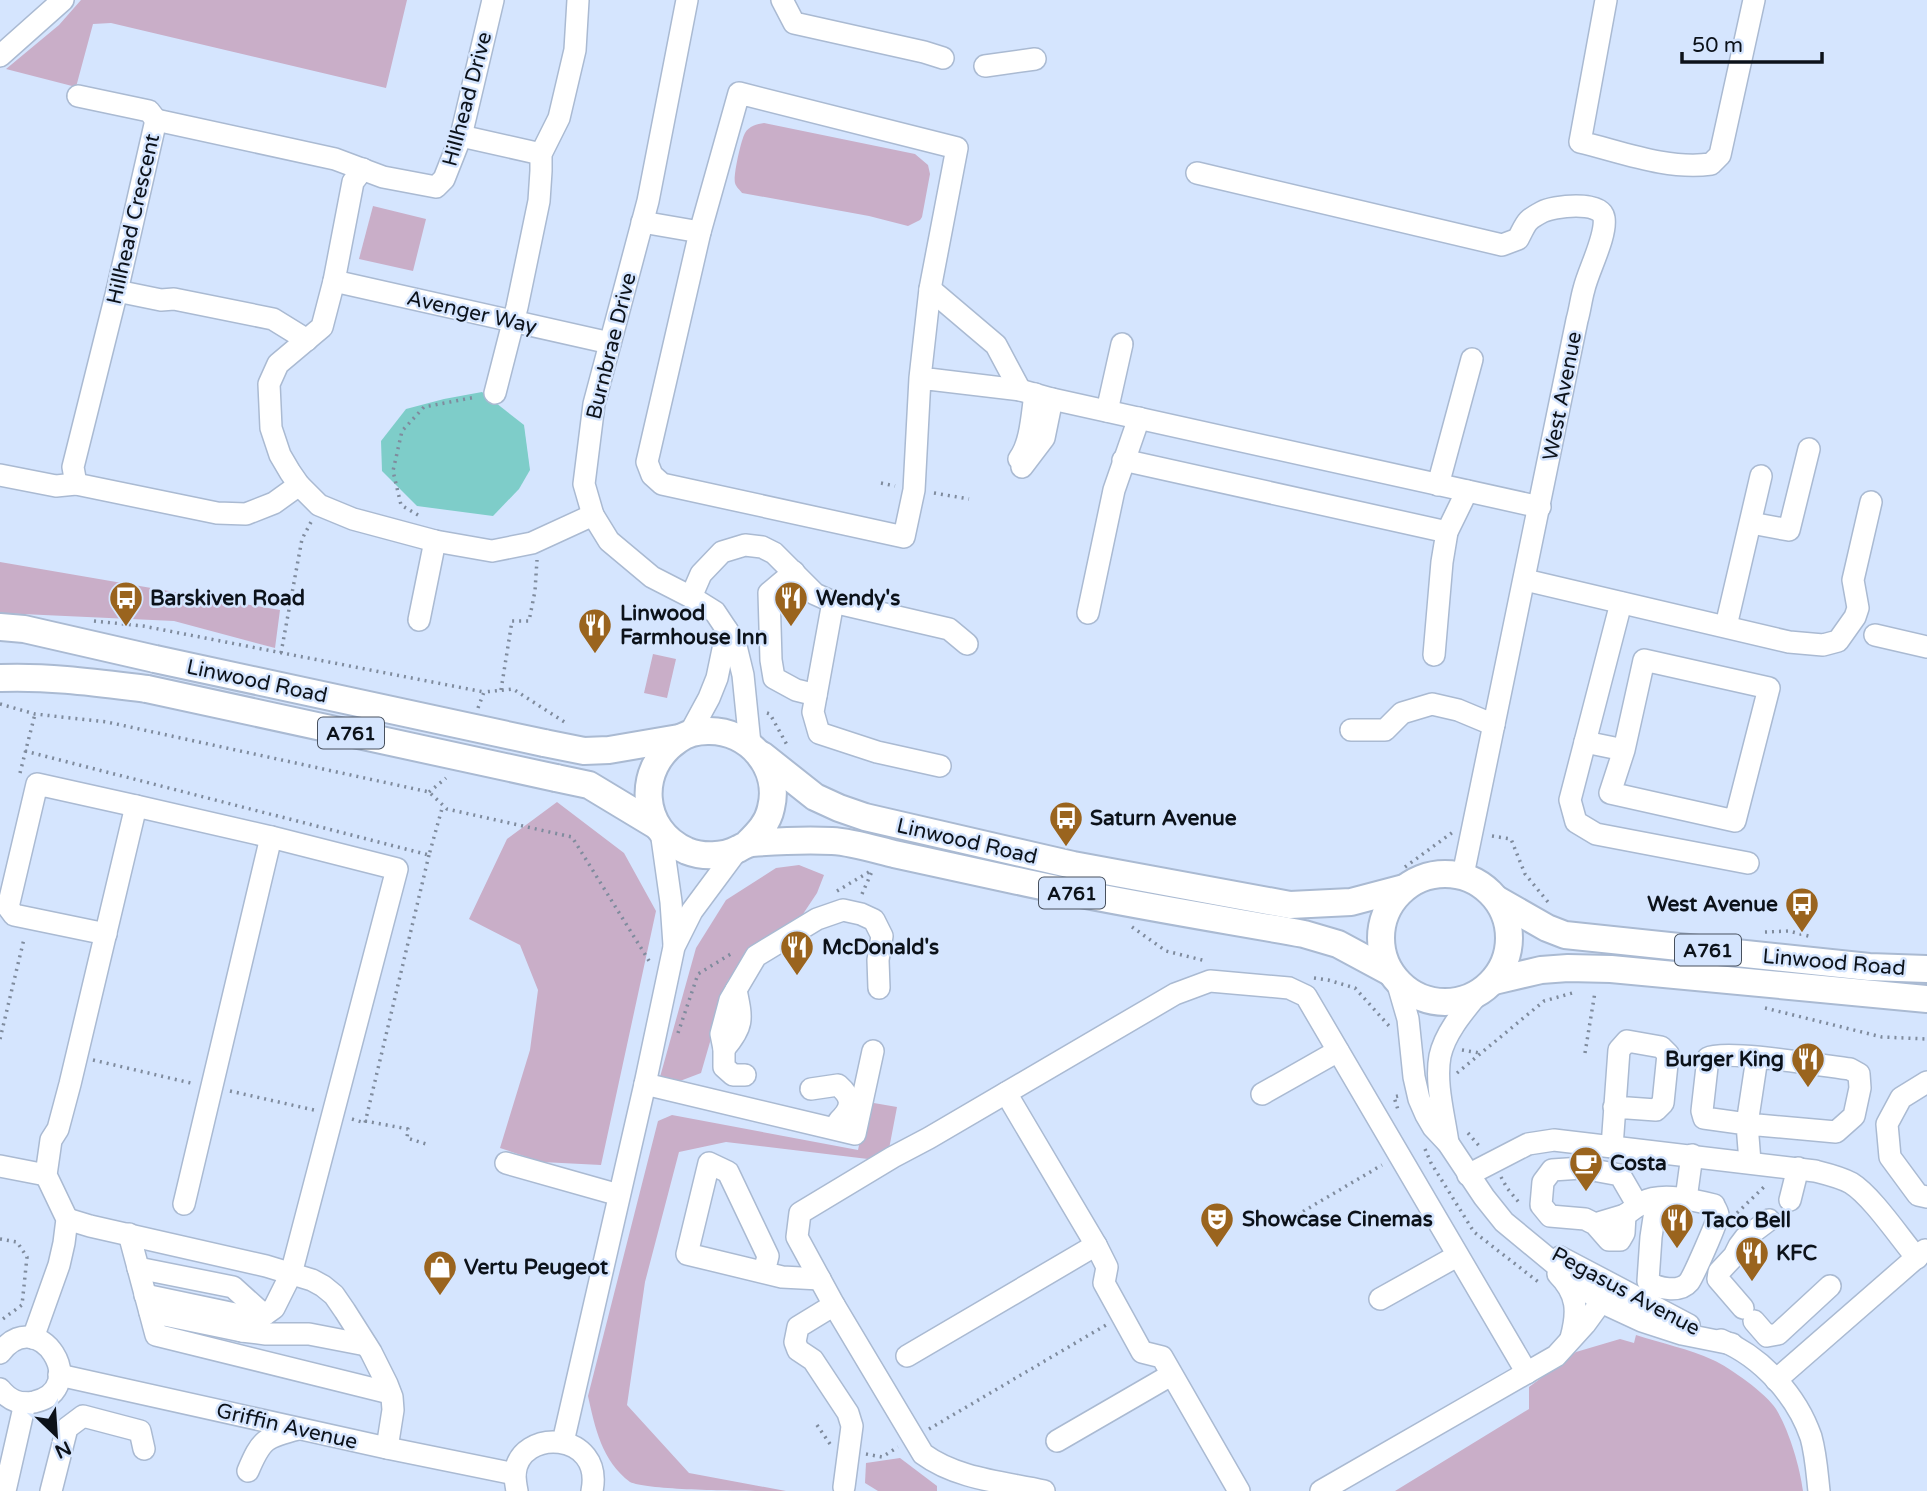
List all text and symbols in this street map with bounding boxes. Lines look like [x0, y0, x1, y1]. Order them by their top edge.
scale bar [1682, 21, 1822, 65]
street label: Hillhead Drive [438, 29, 497, 169]
text: 50 m [1692, 33, 1743, 58]
street label: Hillhead Crescent [102, 131, 165, 307]
street label: Burnbrae Drive [581, 270, 642, 422]
street label: Avenger Way [405, 285, 539, 340]
street label: West Avenue [1538, 329, 1587, 463]
bus stop icon: Barskiven Road [107, 579, 145, 628]
restaurant icon: Wendy's [772, 579, 810, 628]
place label: Barskiven Road [150, 586, 305, 611]
place label: Wendy's [816, 586, 900, 611]
place label: Linwood Farmhouse Inn [620, 601, 767, 650]
restaurant icon: Linwood Farmhouse Inn [576, 606, 614, 655]
street label: Linwood Road [184, 654, 330, 709]
road number: A761 [318, 718, 384, 748]
bus stop icon: Saturn Avenue [1047, 799, 1085, 848]
place label: Saturn Avenue [1090, 806, 1237, 831]
street label: Linwood Road [894, 813, 1040, 870]
road number: A761 [1039, 878, 1105, 908]
bus stop icon: West Avenue [1783, 885, 1821, 934]
place label: West Avenue [1647, 892, 1778, 917]
restaurant icon: McDonald's [778, 928, 816, 977]
road number: A761 [1675, 934, 1741, 966]
place label: McDonald's [822, 935, 939, 960]
street label: Linwood Road [1761, 944, 1906, 981]
restaurant icon: Burger King [1789, 1040, 1827, 1089]
place label: Burger King [1665, 1047, 1784, 1072]
cafe icon: Costa [1567, 1144, 1605, 1193]
place label: Costa [1610, 1151, 1667, 1176]
theatre icon: Showcase Cinemas [1198, 1200, 1236, 1249]
restaurant icon: Taco Bell [1658, 1201, 1696, 1250]
place label: Showcase Cinemas [1242, 1207, 1433, 1232]
place label: Taco Bell [1701, 1208, 1791, 1233]
restaurant icon: KFC [1733, 1234, 1771, 1283]
place label: KFC [1776, 1241, 1817, 1266]
street label: Pegasus Avenue [1547, 1242, 1704, 1341]
shop icon: Vertu Peugeot [421, 1248, 459, 1297]
place label: Vertu Peugeot [464, 1255, 608, 1280]
street label: Griffin Avenue [214, 1398, 360, 1455]
north arrow [21, 1400, 91, 1470]
text: N [51, 1436, 74, 1463]

